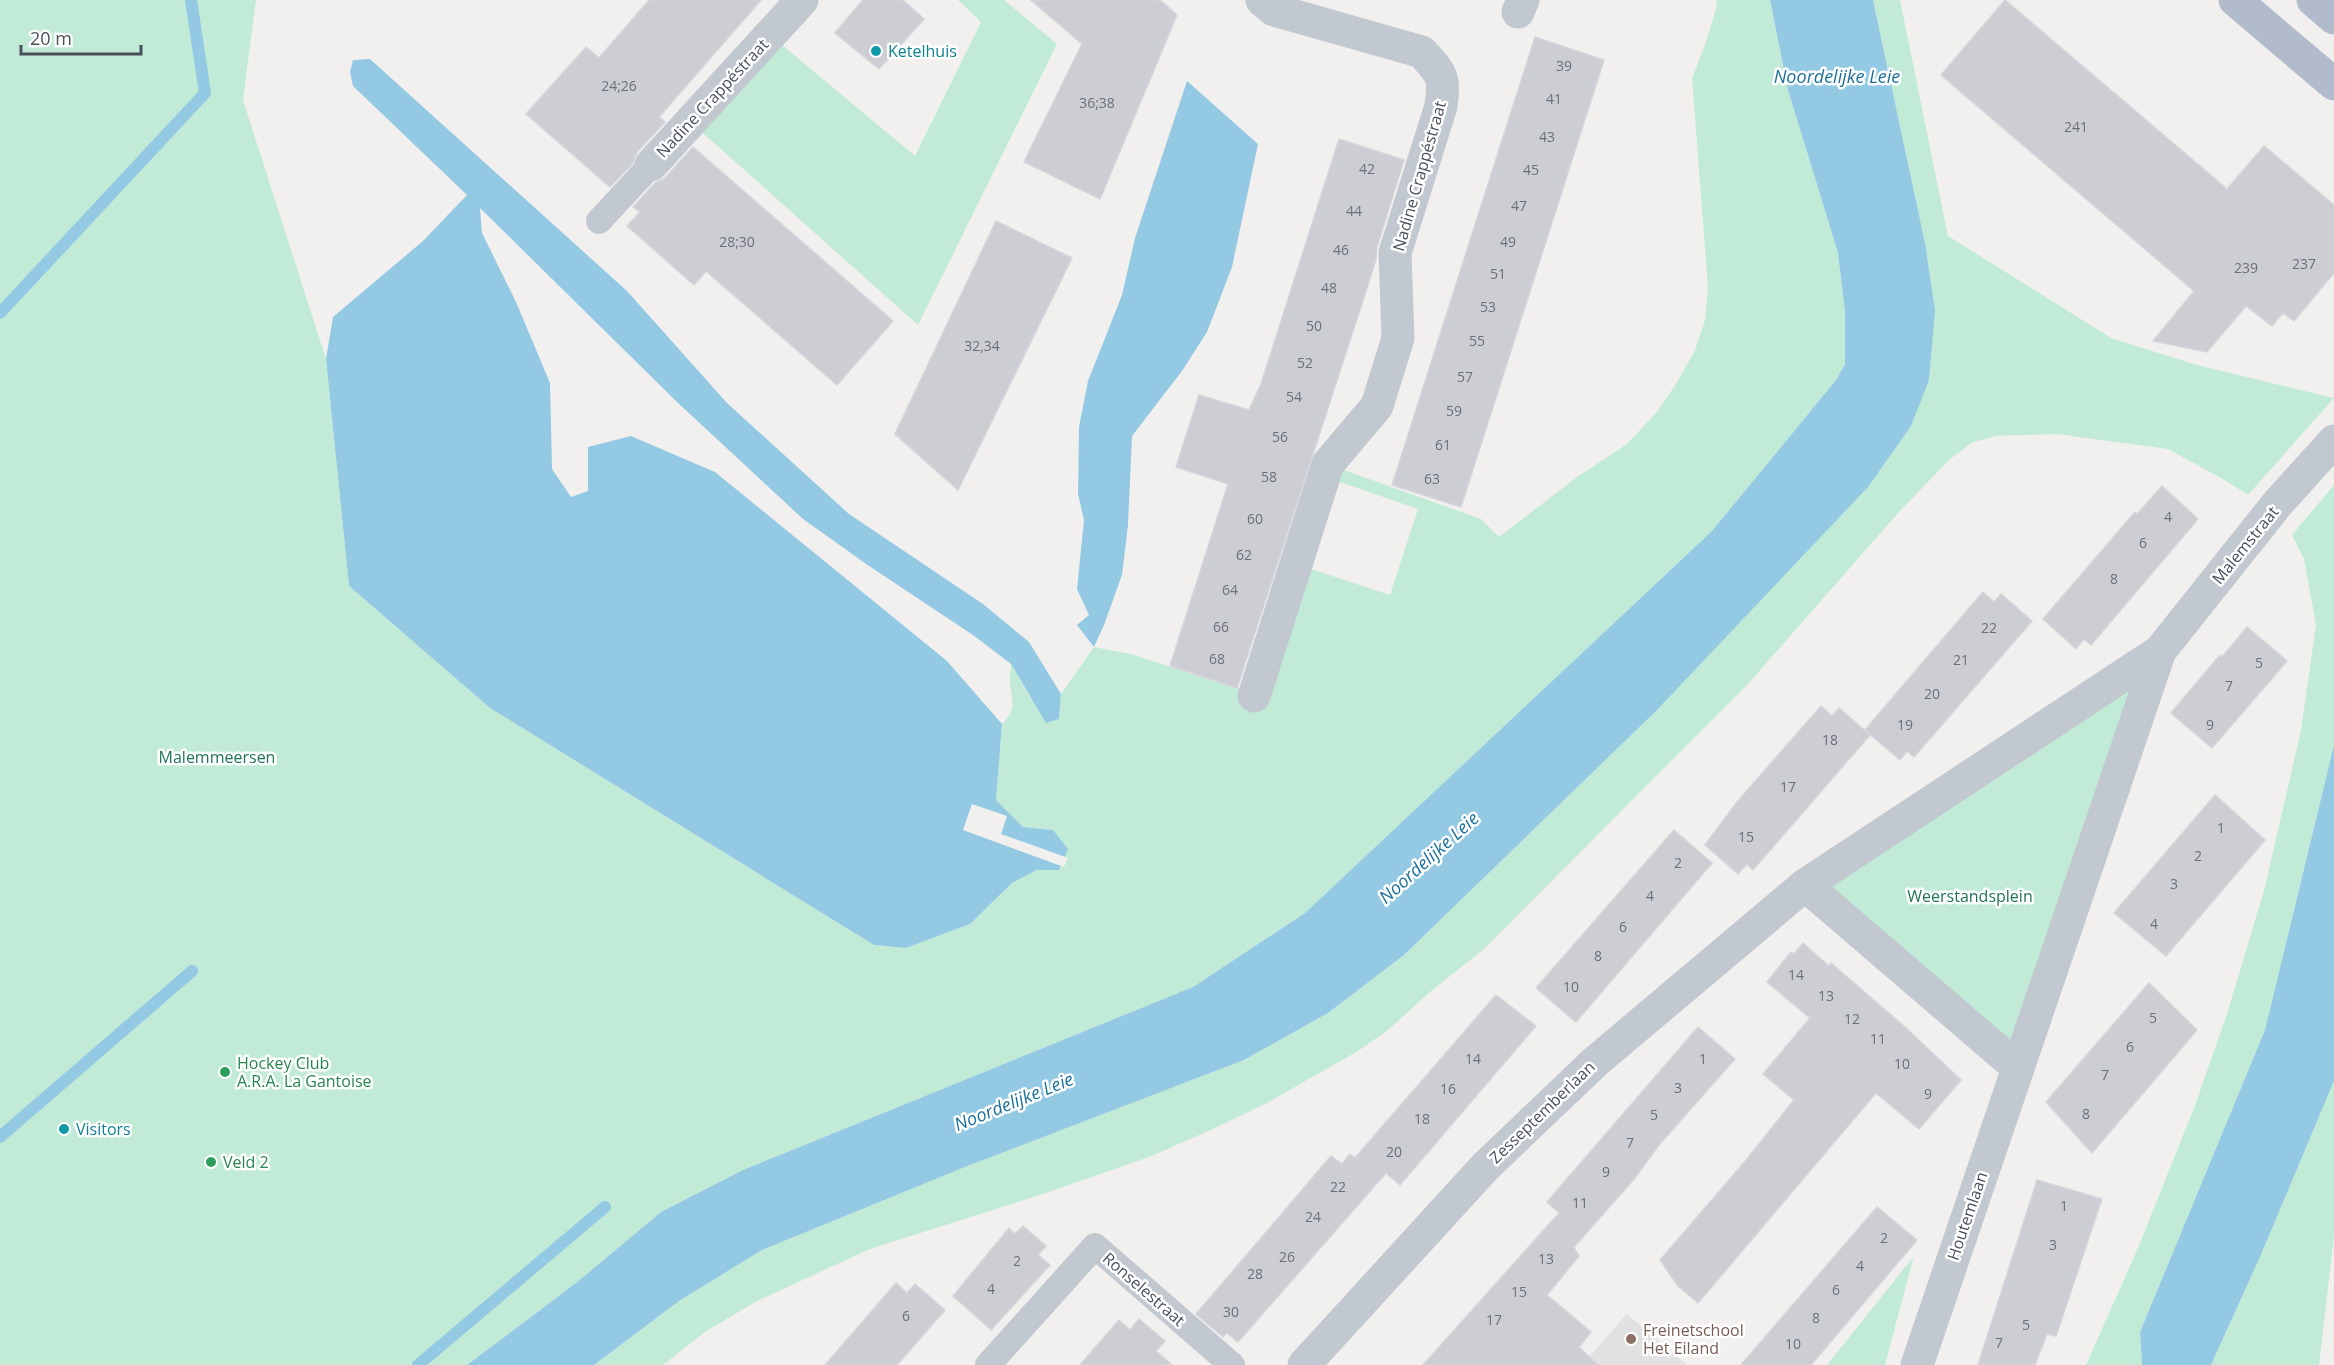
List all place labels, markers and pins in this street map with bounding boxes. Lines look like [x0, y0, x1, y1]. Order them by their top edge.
place label: Ketelhuis [888, 40, 957, 62]
marker: Ketelhuis [869, 44, 883, 58]
place label: Hockey Club A.R.A. La Gantoise [237, 1052, 372, 1092]
marker: Hockey Club A.R.A. La Gantoise [218, 1065, 232, 1079]
place label: Visitors [76, 1118, 131, 1140]
marker: Visitors [57, 1122, 71, 1136]
place label: Veld 2 [223, 1151, 269, 1173]
marker: Veld 2 [204, 1155, 218, 1169]
place label: Freinetschool Het Eiland [1643, 1319, 1744, 1359]
marker: Freinetschool Het Eiland [1624, 1332, 1638, 1346]

